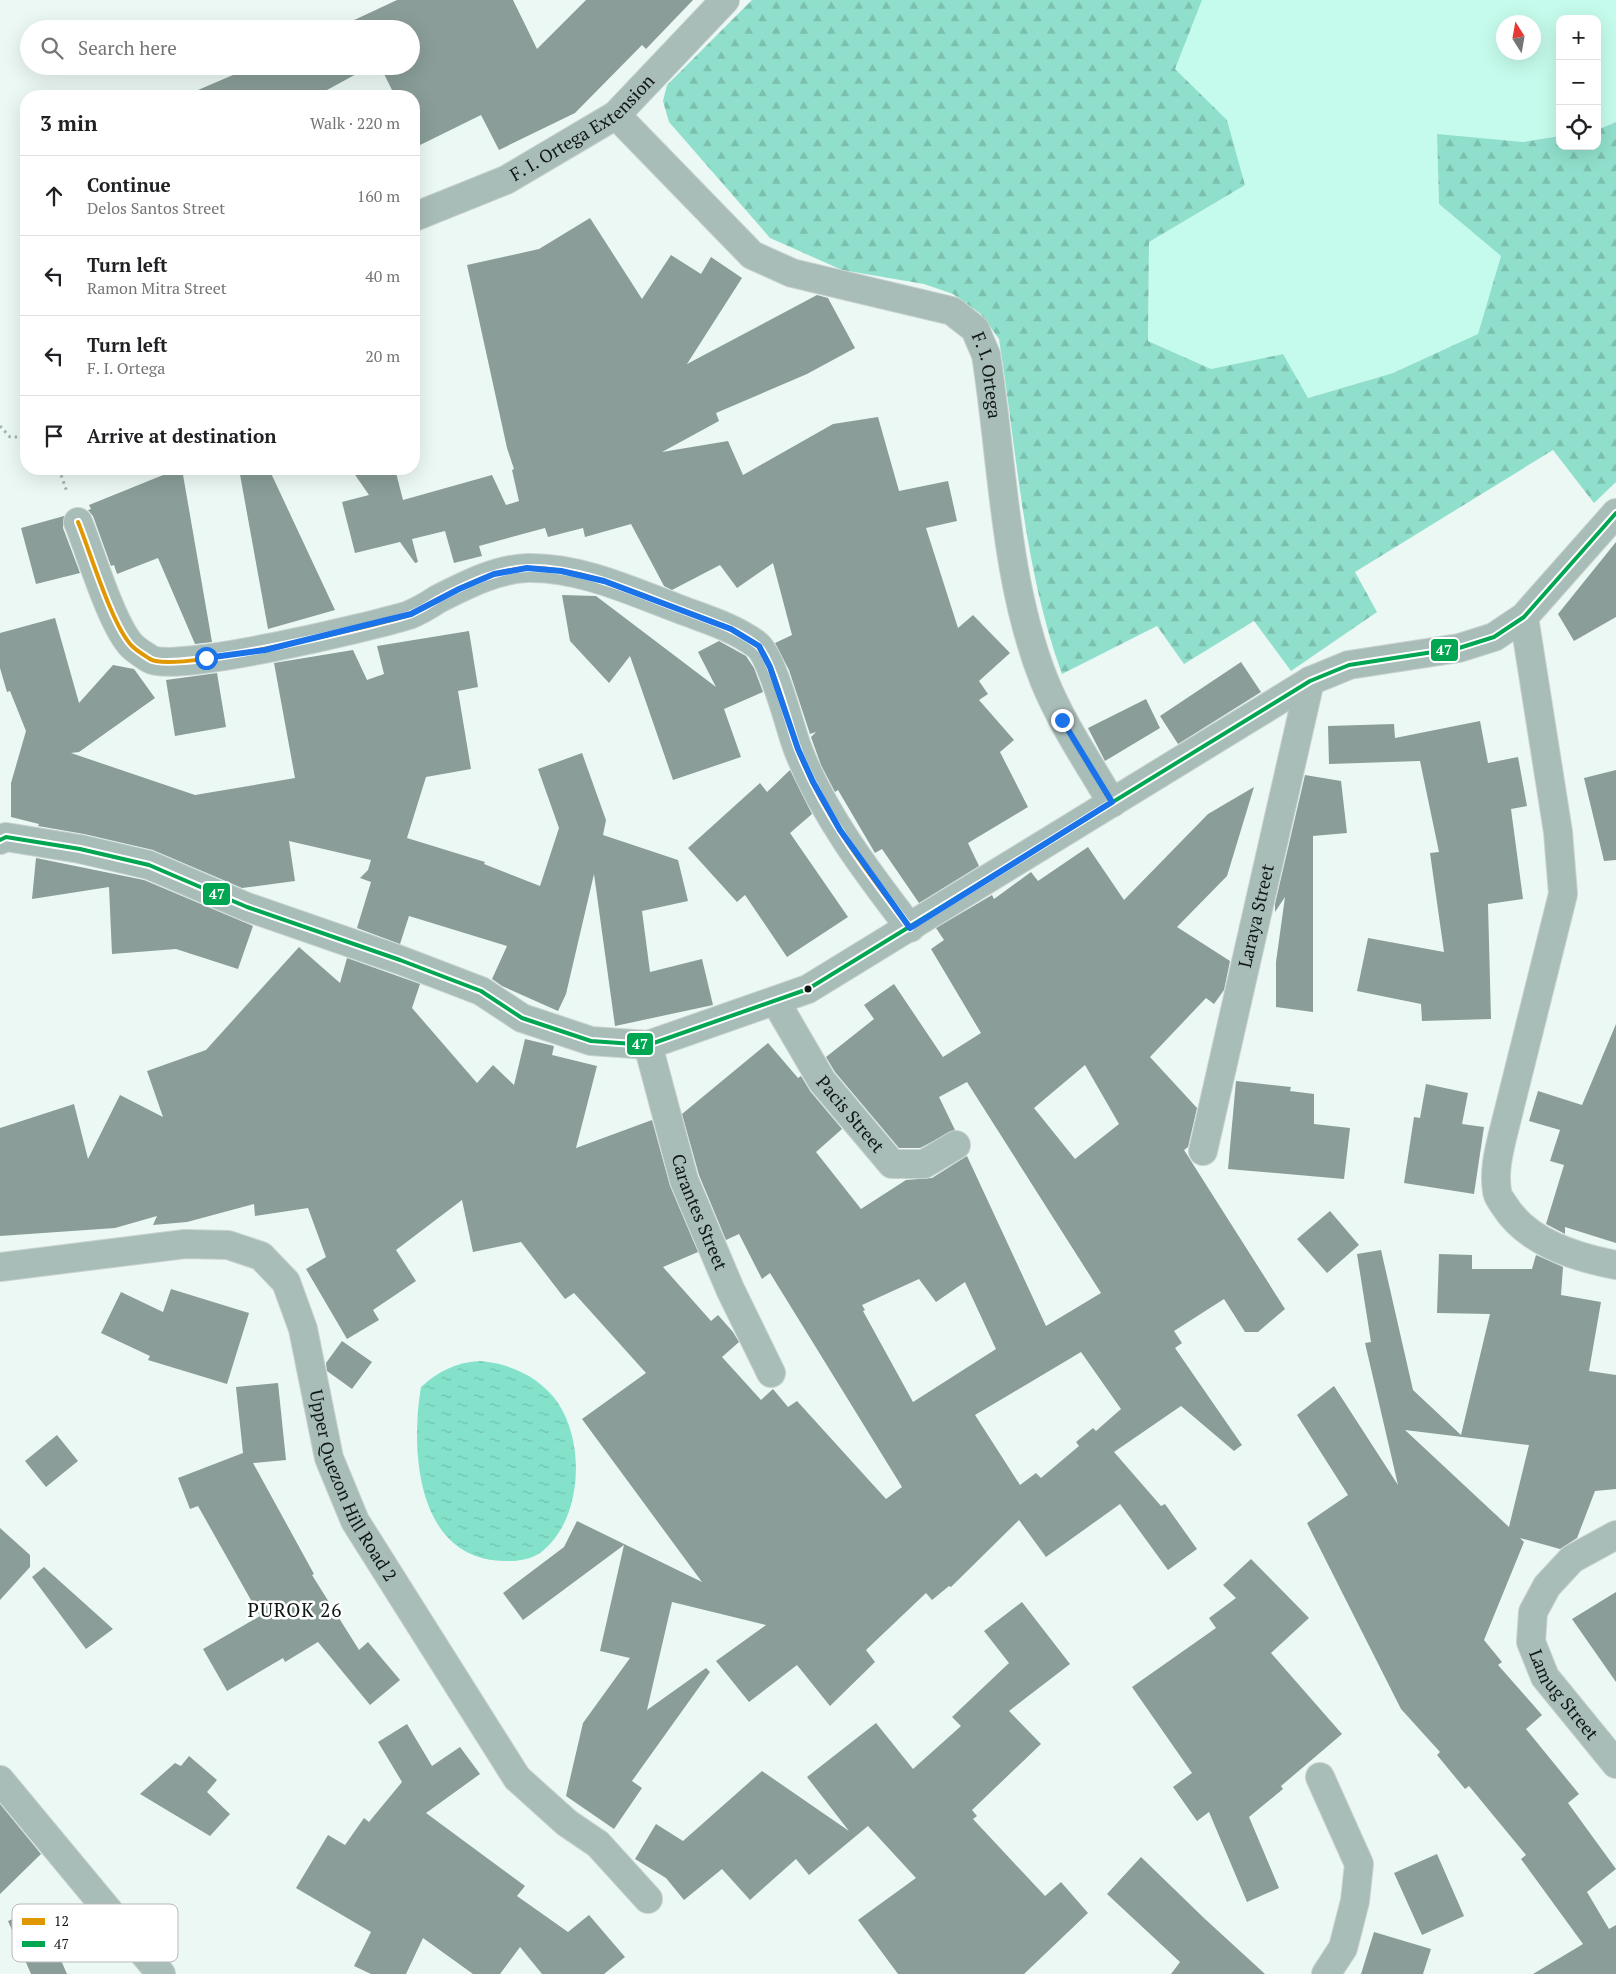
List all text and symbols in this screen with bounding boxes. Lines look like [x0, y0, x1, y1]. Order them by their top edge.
north arrow [1496, 15, 1541, 60]
map controls [1556, 15, 1601, 150]
button: + [1556, 15, 1601, 60]
search box [20, 20, 420, 75]
icon: search [38, 34, 66, 62]
text: Search here [78, 35, 177, 60]
button: − [1556, 60, 1601, 105]
street label: F. I. Ortega Extension [505, 69, 660, 186]
button: locate [1556, 105, 1601, 150]
text: 3 min [40, 109, 97, 137]
text: Walk · 220 m [310, 112, 400, 134]
text: Continue [87, 172, 171, 197]
icon: ahead [40, 182, 68, 210]
text: 160 m [357, 185, 400, 207]
text: Delos Santos Street [87, 197, 225, 219]
text: Turn left [87, 252, 168, 277]
icon: left [40, 262, 68, 290]
text: 40 m [365, 265, 400, 287]
text: Ramon Mitra Street [87, 277, 227, 299]
street label: F. I. Ortega [967, 328, 1007, 420]
text: Turn left [87, 332, 168, 357]
icon: left [40, 342, 68, 370]
text: 20 m [365, 345, 400, 367]
text: F. I. Ortega [87, 357, 165, 379]
icon: arrive [40, 422, 68, 450]
text: Arrive at destination [87, 423, 276, 448]
line badge: 47 [1430, 638, 1459, 662]
text: 47 [1436, 640, 1452, 659]
route start [195, 647, 218, 670]
route end [1051, 709, 1074, 732]
street label: Laraya Street [1232, 861, 1279, 970]
line badge: 47 [202, 882, 231, 906]
text: 47 [209, 884, 225, 903]
unlabelled marker [803, 984, 813, 994]
line badge: 47 [626, 1032, 654, 1056]
text: 47 [632, 1034, 648, 1053]
street label: Pacis Street [811, 1070, 890, 1158]
street label: Carantes Street [667, 1151, 734, 1274]
street label: Upper Quezon Hill Road 2 [305, 1387, 403, 1586]
district label: PUROK 26 [248, 1597, 342, 1622]
street label: Lamug Street [1524, 1646, 1605, 1745]
legend [12, 1904, 178, 1962]
text: 12 [54, 1911, 69, 1930]
text: 47 [54, 1934, 69, 1953]

